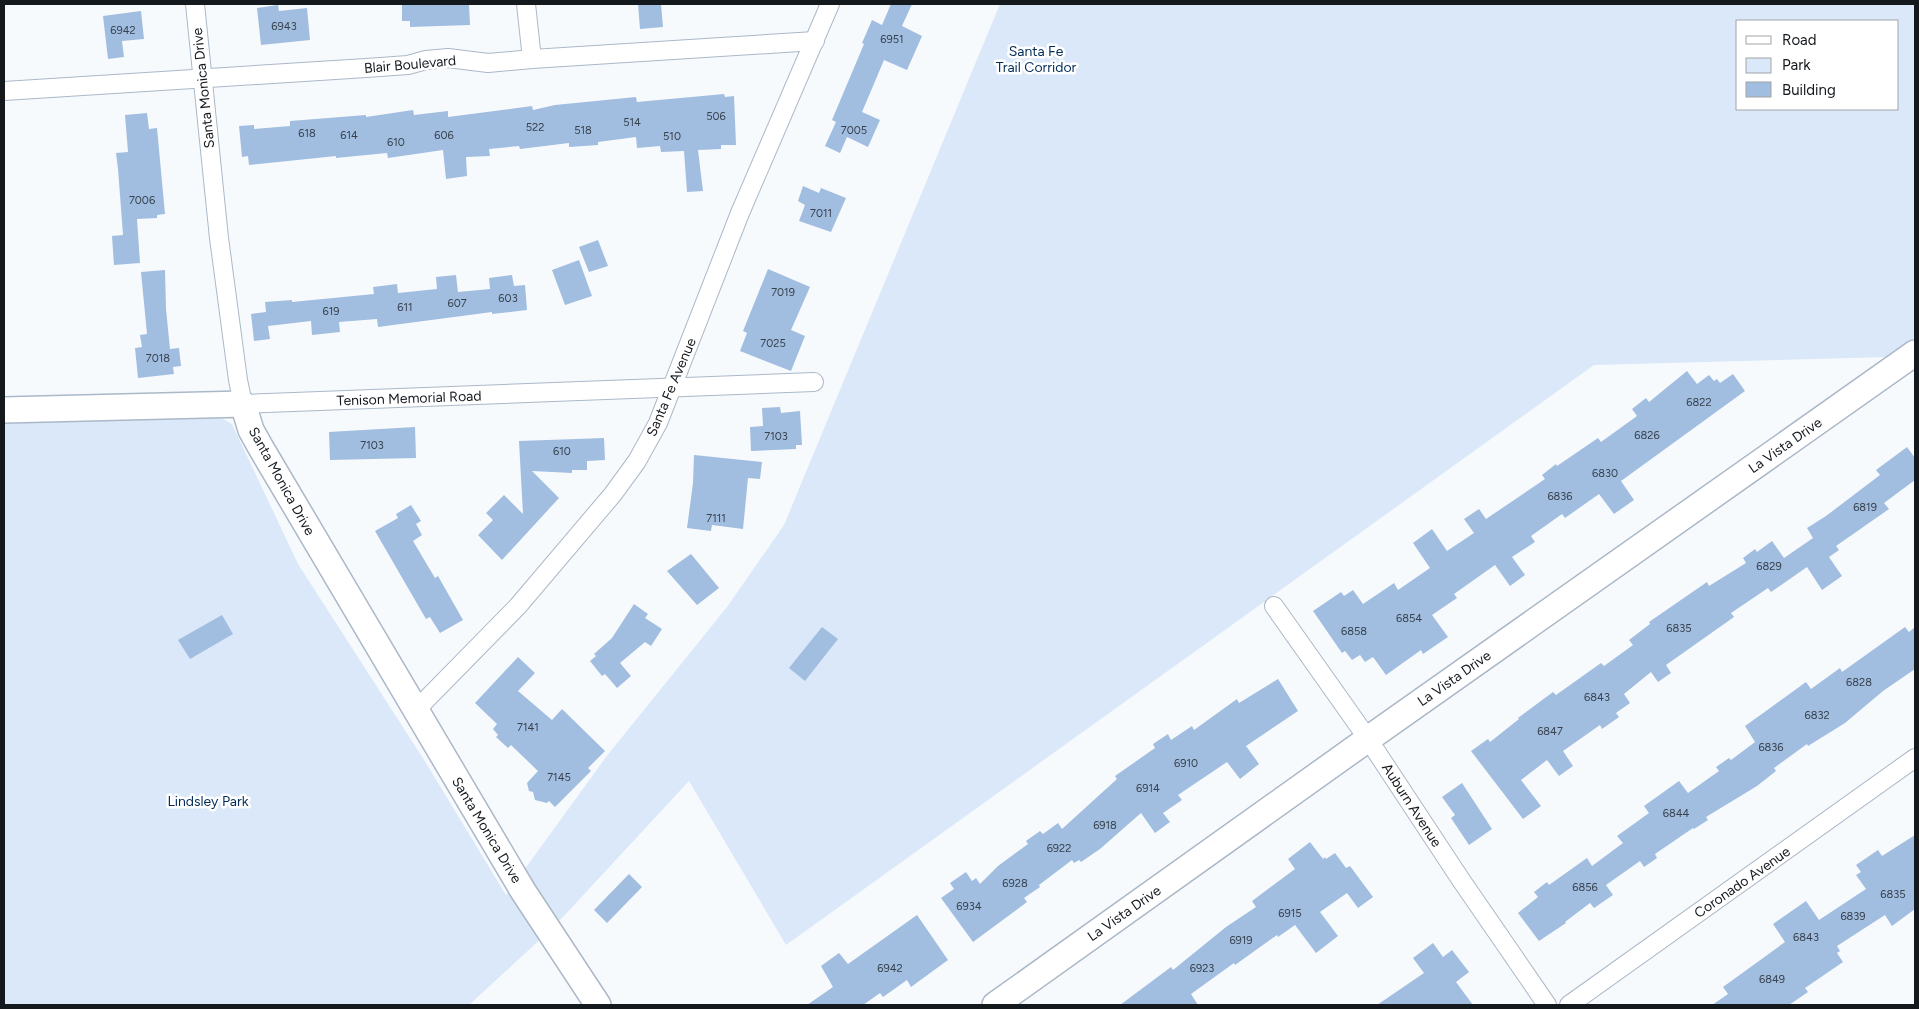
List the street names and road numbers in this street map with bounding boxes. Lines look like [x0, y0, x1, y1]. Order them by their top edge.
street label: Santa Monica Drive [189, 27, 218, 149]
street label: Blair Boulevard [363, 52, 457, 77]
street label: Santa Fe Avenue [643, 335, 700, 439]
street label: Tenison Memorial Road [336, 387, 482, 410]
street label: La Vista Drive [1745, 414, 1825, 477]
street label: Santa Monica Drive [245, 424, 318, 539]
street label: La Vista Drive [1414, 647, 1494, 710]
street label: Auburn Avenue [1378, 760, 1445, 851]
street label: Santa Monica Drive [448, 774, 525, 887]
street label: Coronado Avenue [1691, 843, 1794, 922]
street label: La Vista Drive [1084, 882, 1164, 945]

